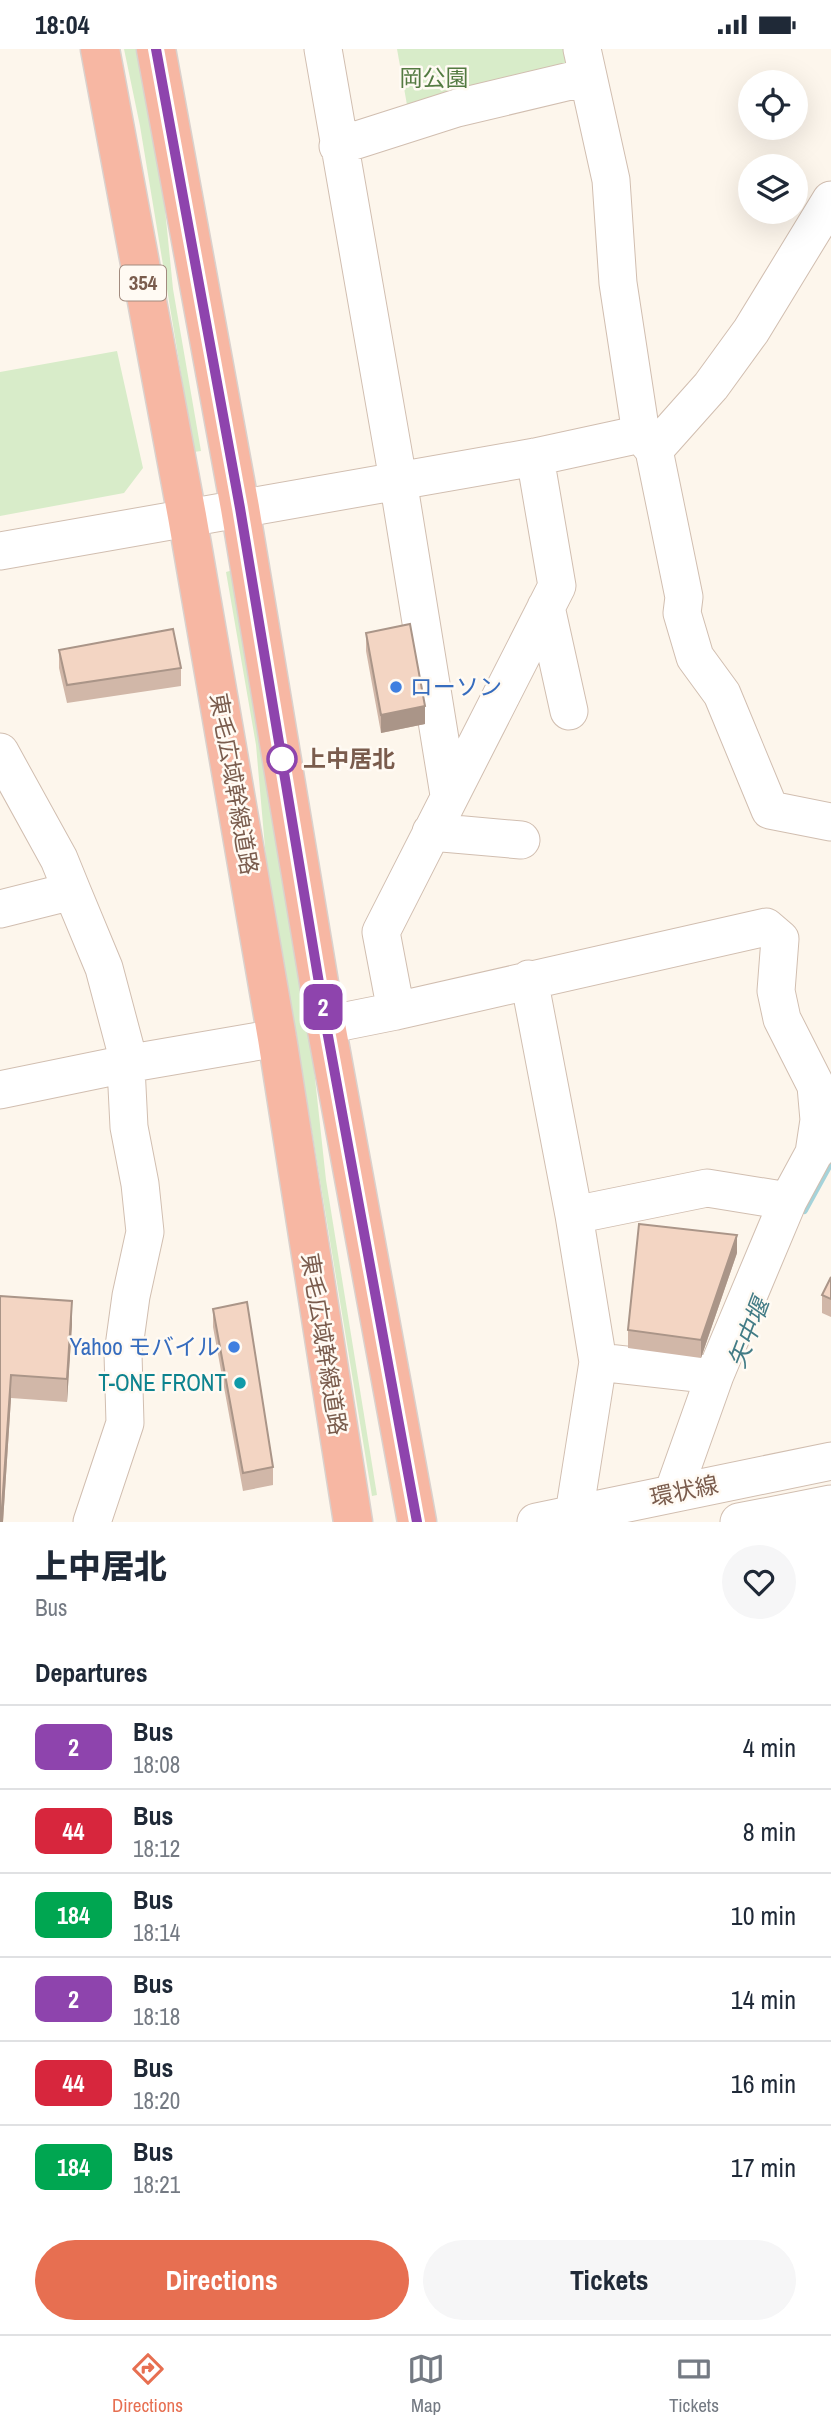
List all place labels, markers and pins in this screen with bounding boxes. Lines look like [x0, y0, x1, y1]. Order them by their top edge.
place label: ローソン [410, 671, 502, 702]
marker: ローソン [388, 679, 404, 695]
place label: 上中居北 [303, 743, 395, 774]
marker: 上中居北 [267, 744, 297, 774]
place label: Yahoo モバイル [70, 1331, 220, 1362]
marker: Yahoo モバイル [226, 1339, 242, 1355]
place label: T-ONE FRONT [98, 1367, 226, 1398]
marker: T-ONE FRONT [232, 1375, 248, 1391]

